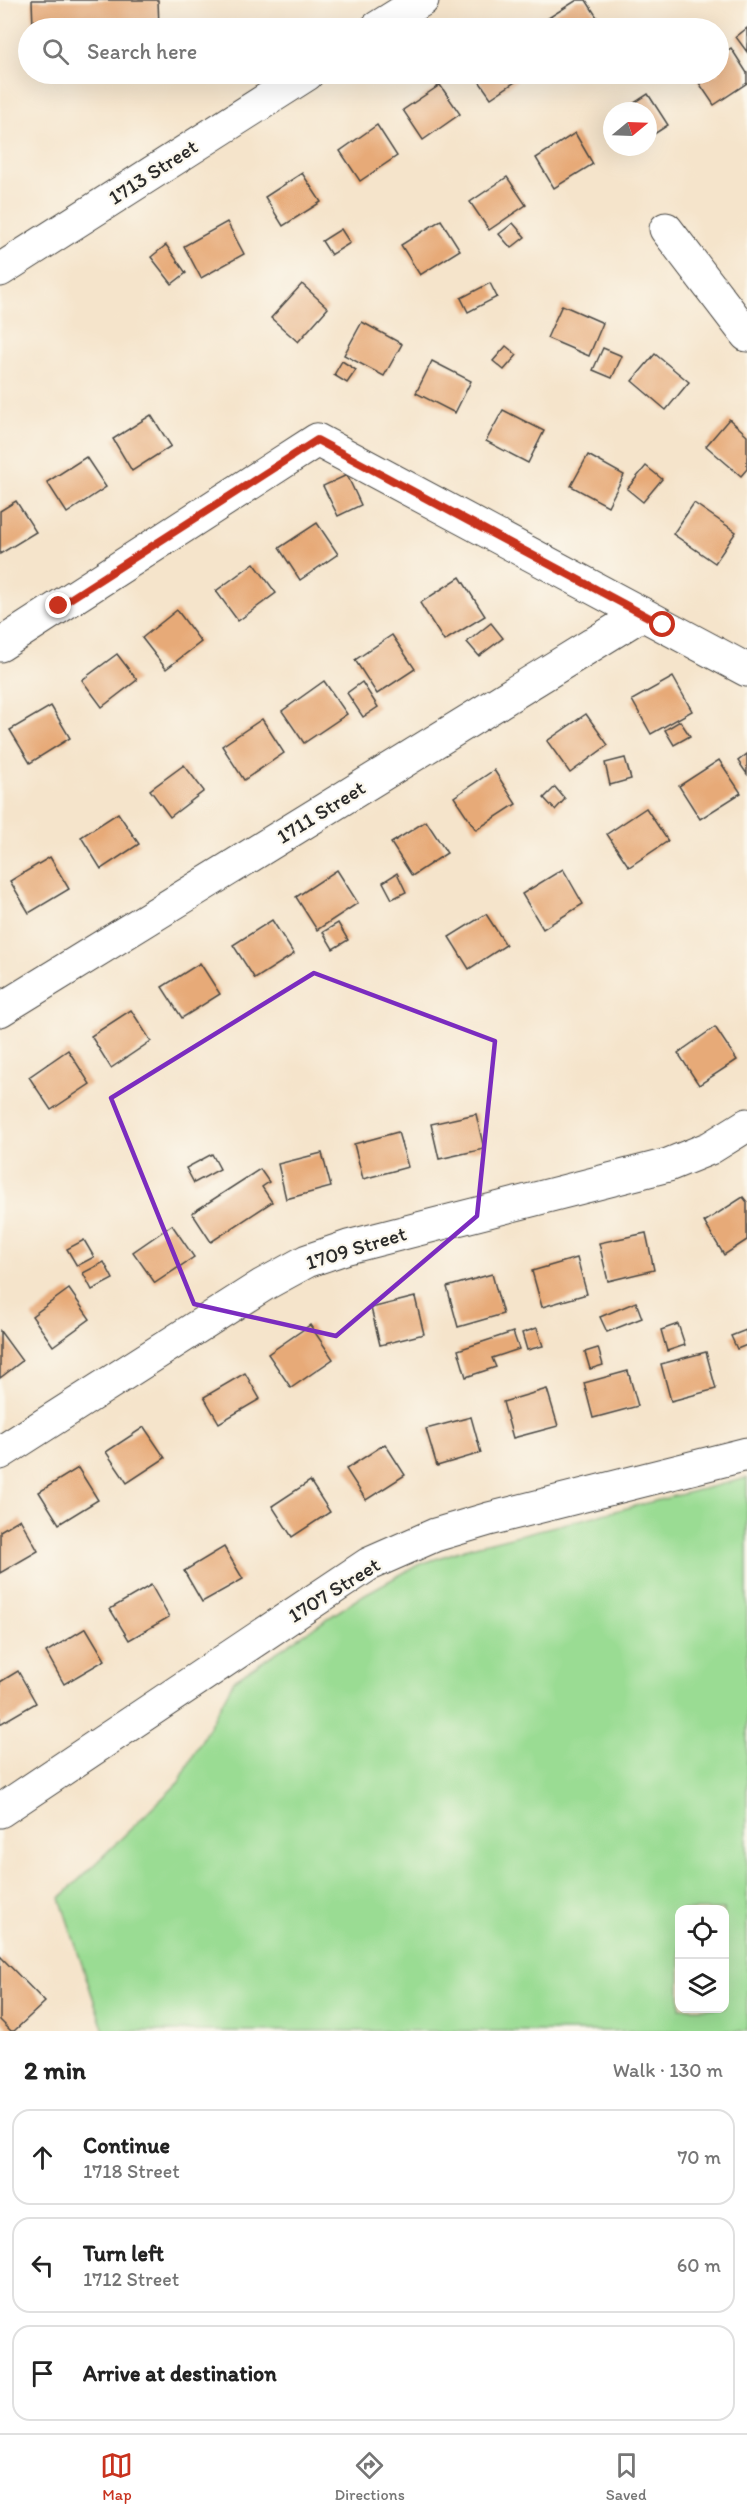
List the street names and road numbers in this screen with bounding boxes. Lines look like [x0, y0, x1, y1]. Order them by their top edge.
street label: 1713 Street [103, 133, 202, 210]
street label: 1711 Street [272, 774, 370, 849]
street label: 1709 Street [302, 1220, 409, 1275]
street label: 1707 Street [283, 1551, 384, 1628]

